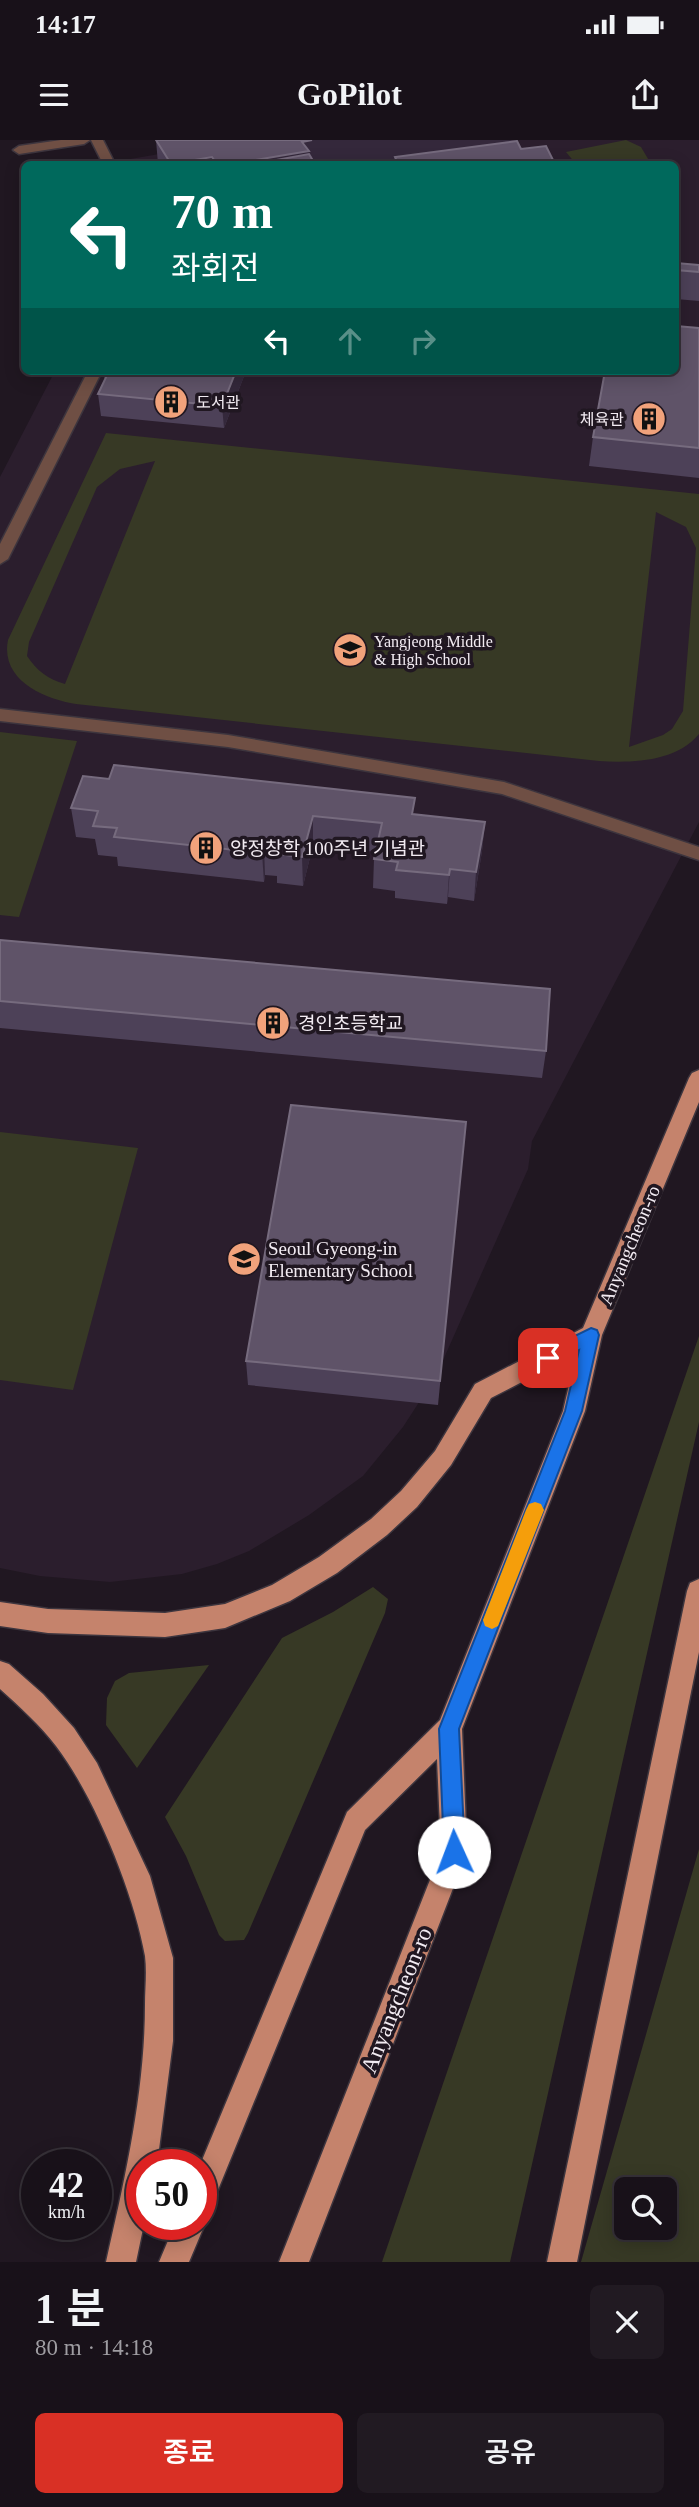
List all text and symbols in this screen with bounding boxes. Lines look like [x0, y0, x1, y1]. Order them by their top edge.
text: 14:17 [35, 10, 96, 39]
icon: menu [35, 76, 73, 114]
text: GoPilot [297, 76, 402, 112]
icon: share [626, 76, 664, 114]
text: 70 m [171, 184, 273, 239]
icon: left [56, 189, 147, 280]
text: 좌회전 [171, 250, 259, 286]
icon: left [258, 322, 296, 360]
icon: ahead [331, 322, 369, 360]
icon: right [404, 322, 442, 360]
building icon: 도서관 [152, 383, 190, 421]
place label: 도서관 [196, 394, 240, 411]
building icon: 체육관 [630, 400, 668, 438]
place label: 체육관 [580, 411, 624, 428]
school or university icon: Yangjeong Middle & High School [331, 631, 369, 669]
place label: Yangjeong Middle & High School [374, 633, 493, 669]
building icon: 양정창학 100주년 기념관 [187, 829, 225, 867]
place label: 양정창학 100주년 기념관 [230, 838, 425, 859]
building icon: 경인초등학교 [254, 1004, 292, 1042]
place label: 경인초등학교 [298, 1013, 403, 1034]
street label: Anyangcheon-ro [595, 1182, 664, 1308]
place label: Seoul Gyeong-in Elementary School [268, 1238, 413, 1281]
school or university icon: Seoul Gyeong-in Elementary School [225, 1240, 263, 1278]
pin [518, 1328, 578, 1388]
icon: arrive [529, 1339, 567, 1377]
position arrow [417, 1815, 491, 1889]
street label: Anyangcheon-ro [356, 1924, 437, 2077]
speed limit sign: 50 [126, 2149, 217, 2240]
text: 42 [49, 2166, 84, 2205]
map controls [614, 2177, 677, 2240]
button: search [614, 2177, 677, 2240]
text: km/h [48, 2202, 85, 2222]
button: close [590, 2285, 664, 2359]
text: 1 분 [35, 2286, 105, 2332]
text: 80 m · 14:18 [35, 2335, 153, 2360]
button: 종료 [35, 2413, 343, 2493]
button: 공유 [357, 2413, 664, 2493]

